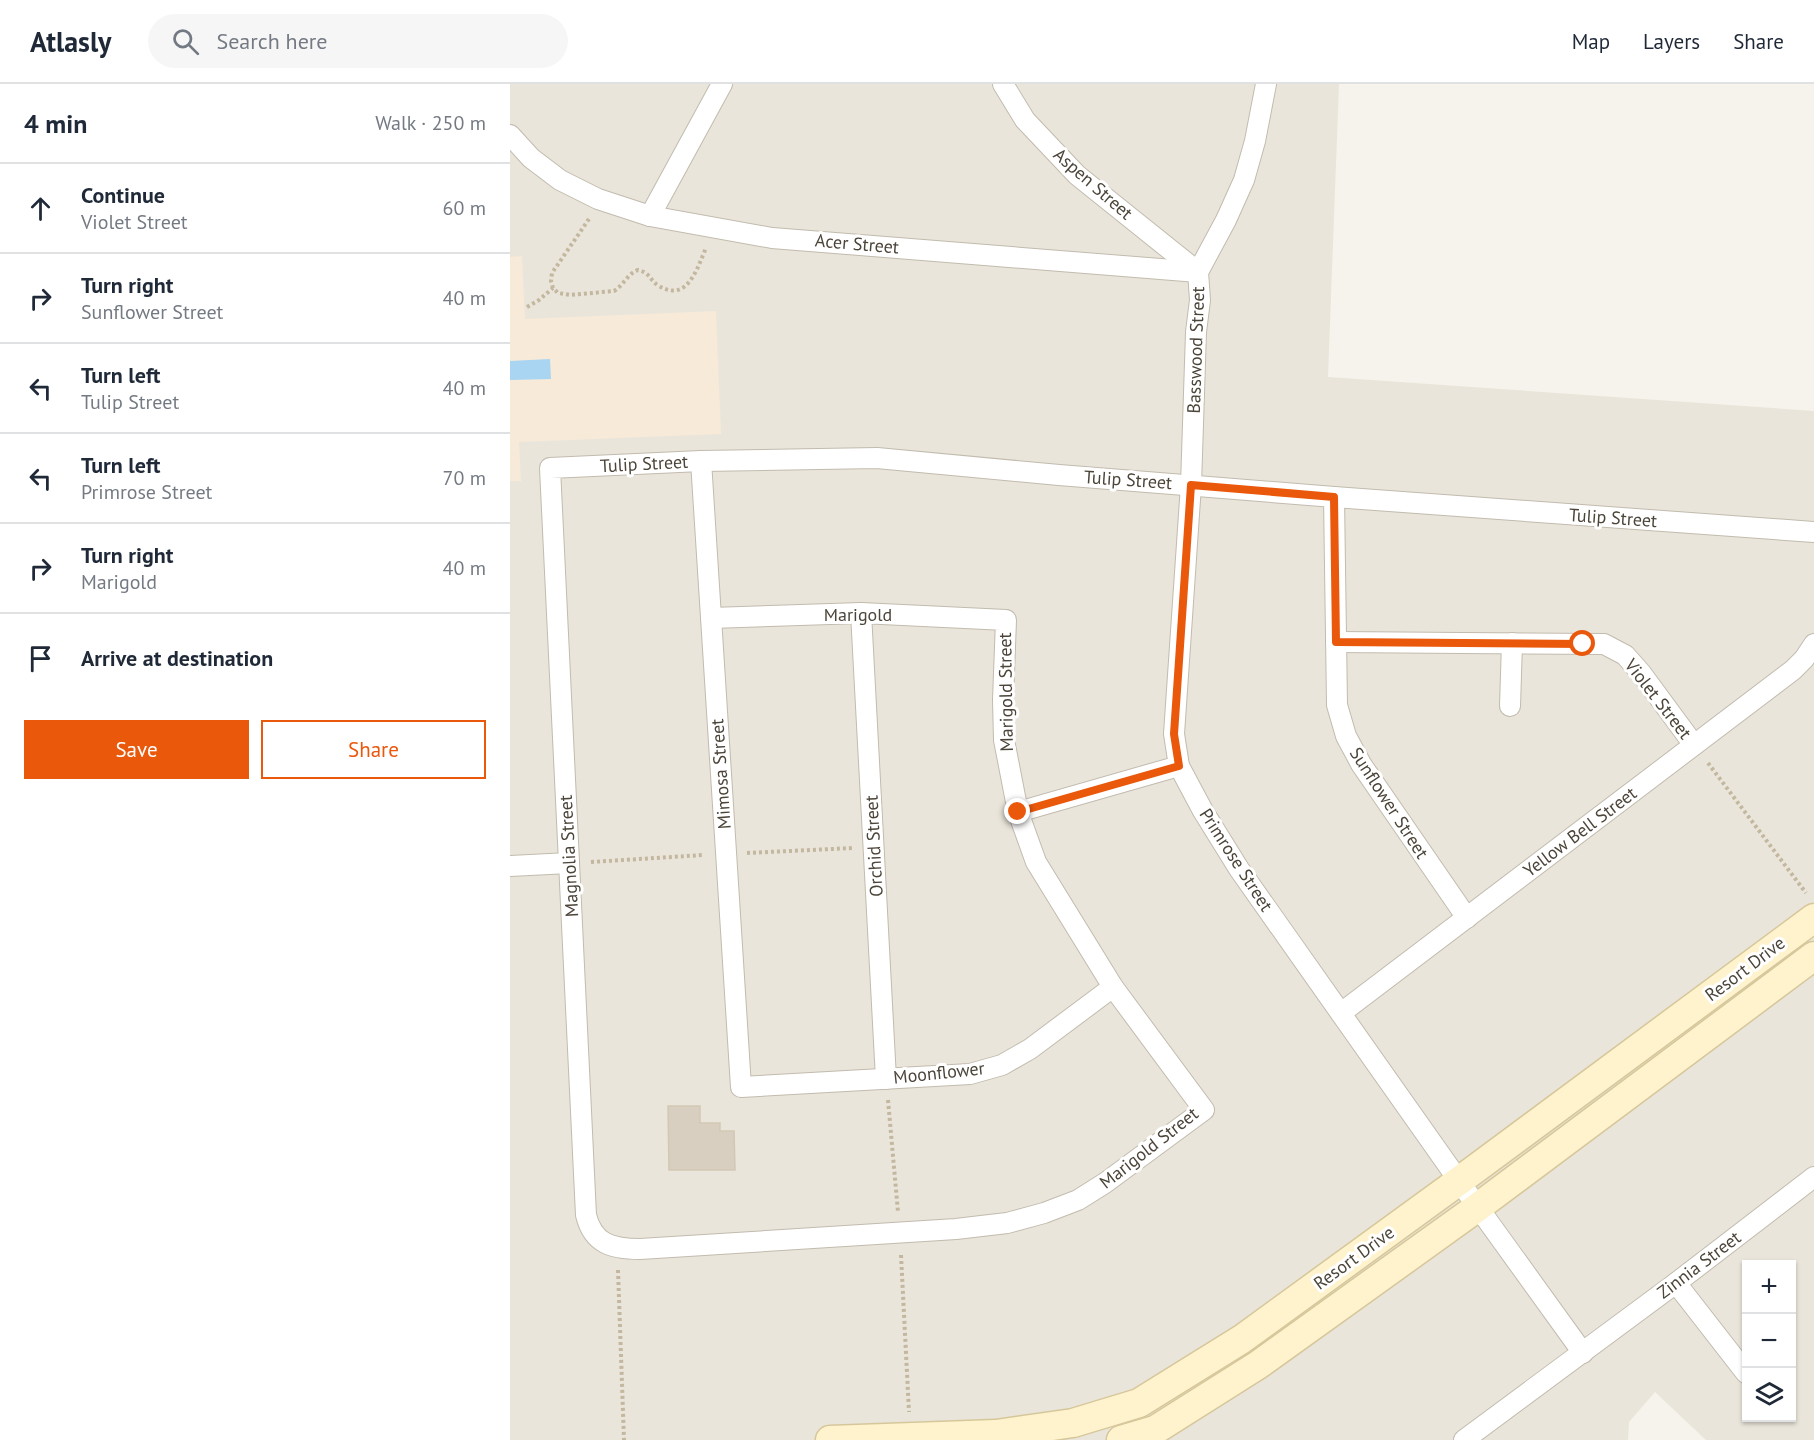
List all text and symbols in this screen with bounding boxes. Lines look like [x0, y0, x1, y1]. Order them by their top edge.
search box [148, 14, 568, 68]
text: Atlasly [30, 23, 112, 60]
icon: search [169, 25, 202, 58]
text: Search here [217, 27, 327, 55]
text: Map [1572, 28, 1610, 55]
text: Layers [1643, 28, 1700, 55]
text: Share [1733, 28, 1784, 55]
text: 4 min [24, 107, 87, 140]
text: Walk · 250 m [375, 110, 486, 136]
street label: Aspen Street [1049, 143, 1138, 224]
text: Continue [81, 181, 165, 209]
icon: ahead [24, 192, 57, 225]
text: 60 m [443, 195, 486, 221]
text: Violet Street [81, 209, 188, 235]
street label: Acer Street [814, 228, 900, 259]
text: Turn right [81, 271, 173, 299]
icon: right [24, 282, 57, 315]
text: 40 m [443, 285, 486, 311]
street label: Basswood Street [1182, 286, 1209, 414]
text: Sunflower Street [81, 299, 223, 325]
text: Turn left [81, 361, 161, 389]
icon: left [24, 372, 57, 405]
text: 40 m [443, 375, 486, 401]
text: Tulip Street [81, 389, 179, 415]
street label: Tulip Street [599, 450, 689, 477]
text: Turn left [81, 451, 161, 479]
icon: left [24, 462, 57, 495]
text: 70 m [443, 465, 486, 491]
street label: Tulip Street [1083, 465, 1173, 494]
text: Primrose Street [81, 479, 212, 505]
street label: Tulip Street [1568, 503, 1658, 532]
text: Turn right [81, 541, 173, 569]
icon: right [24, 552, 57, 585]
text: 40 m [443, 555, 486, 581]
text: Marigold [81, 569, 157, 595]
street label: Marigold [824, 603, 892, 626]
route start [1569, 630, 1595, 656]
street label: Marigold Street [993, 632, 1018, 752]
icon: arrive [24, 642, 57, 675]
text: Arrive at destination [81, 644, 273, 672]
street label: Violet Street [1619, 653, 1697, 744]
street label: Mimosa Street [705, 718, 736, 830]
button: Save [24, 720, 249, 779]
button: Share [261, 720, 486, 779]
street label: Sunflower Street [1345, 743, 1434, 863]
street label: Yellow Bell Street [1518, 781, 1641, 882]
street label: Magnolia Street [554, 794, 583, 918]
street label: Orchid Street [859, 795, 888, 897]
route end [1004, 798, 1030, 824]
street label: Primrose Street [1195, 804, 1278, 916]
street label: Resort Drive [1700, 931, 1789, 1006]
street label: Moonflower [892, 1056, 986, 1089]
street label: Marigold Street [1095, 1102, 1203, 1193]
street label: Resort Drive [1309, 1221, 1399, 1295]
street label: Zinnia Street [1652, 1226, 1745, 1304]
map controls [1742, 1260, 1796, 1422]
button: + [1742, 1260, 1796, 1314]
button: − [1742, 1314, 1796, 1368]
button: layers [1742, 1368, 1796, 1422]

